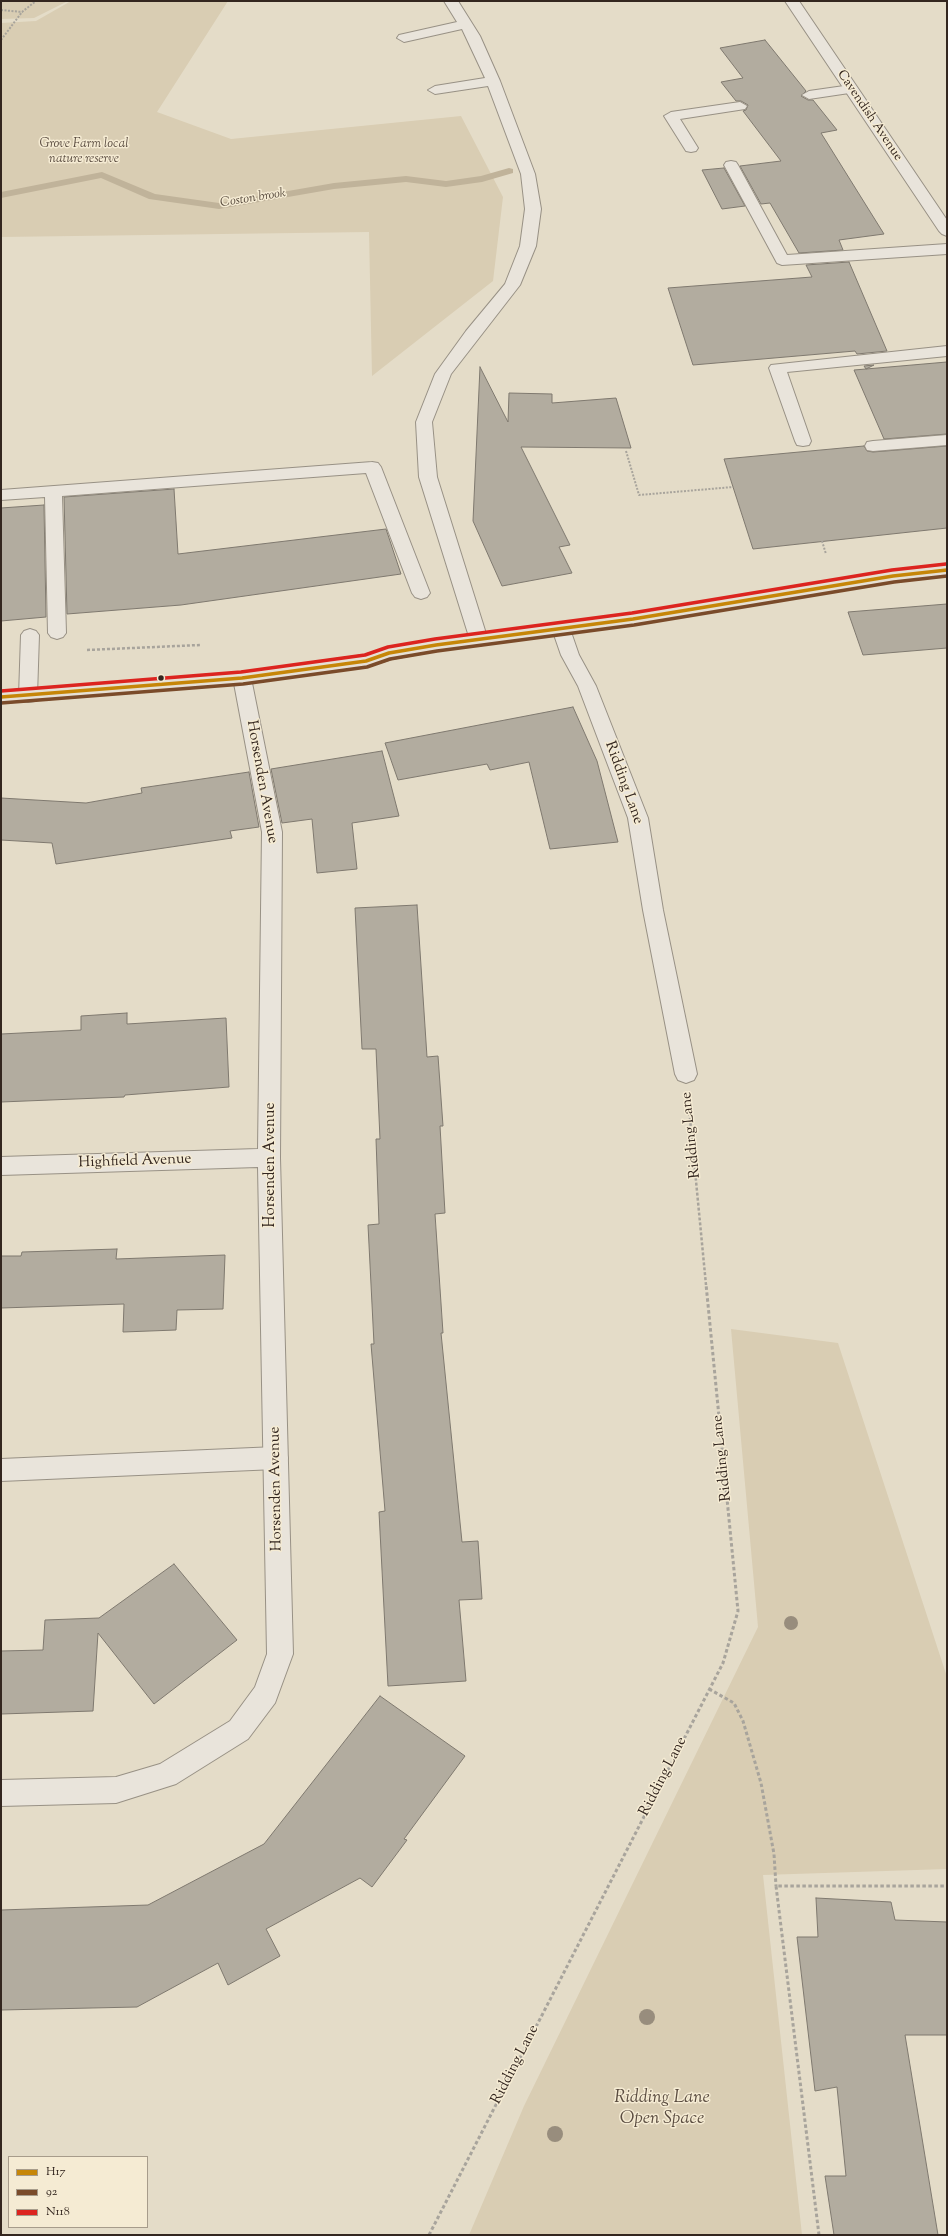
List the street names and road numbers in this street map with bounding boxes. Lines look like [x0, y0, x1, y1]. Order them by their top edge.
street label: Cavendish Avenue [833, 68, 905, 164]
street label: Horsenden Avenue [241, 719, 281, 845]
street label: Ridding Lane [600, 739, 646, 827]
street label: Ridding Lane [679, 1091, 705, 1179]
street label: Horsenden Avenue [262, 1103, 280, 1227]
street label: Highfield Avenue [78, 1151, 192, 1173]
street label: Ridding Lane [710, 1414, 736, 1502]
street label: Horsenden Avenue [267, 1426, 287, 1552]
street label: Ridding Lane [636, 1734, 692, 1820]
street label: Ridding Lane [488, 2022, 544, 2108]

